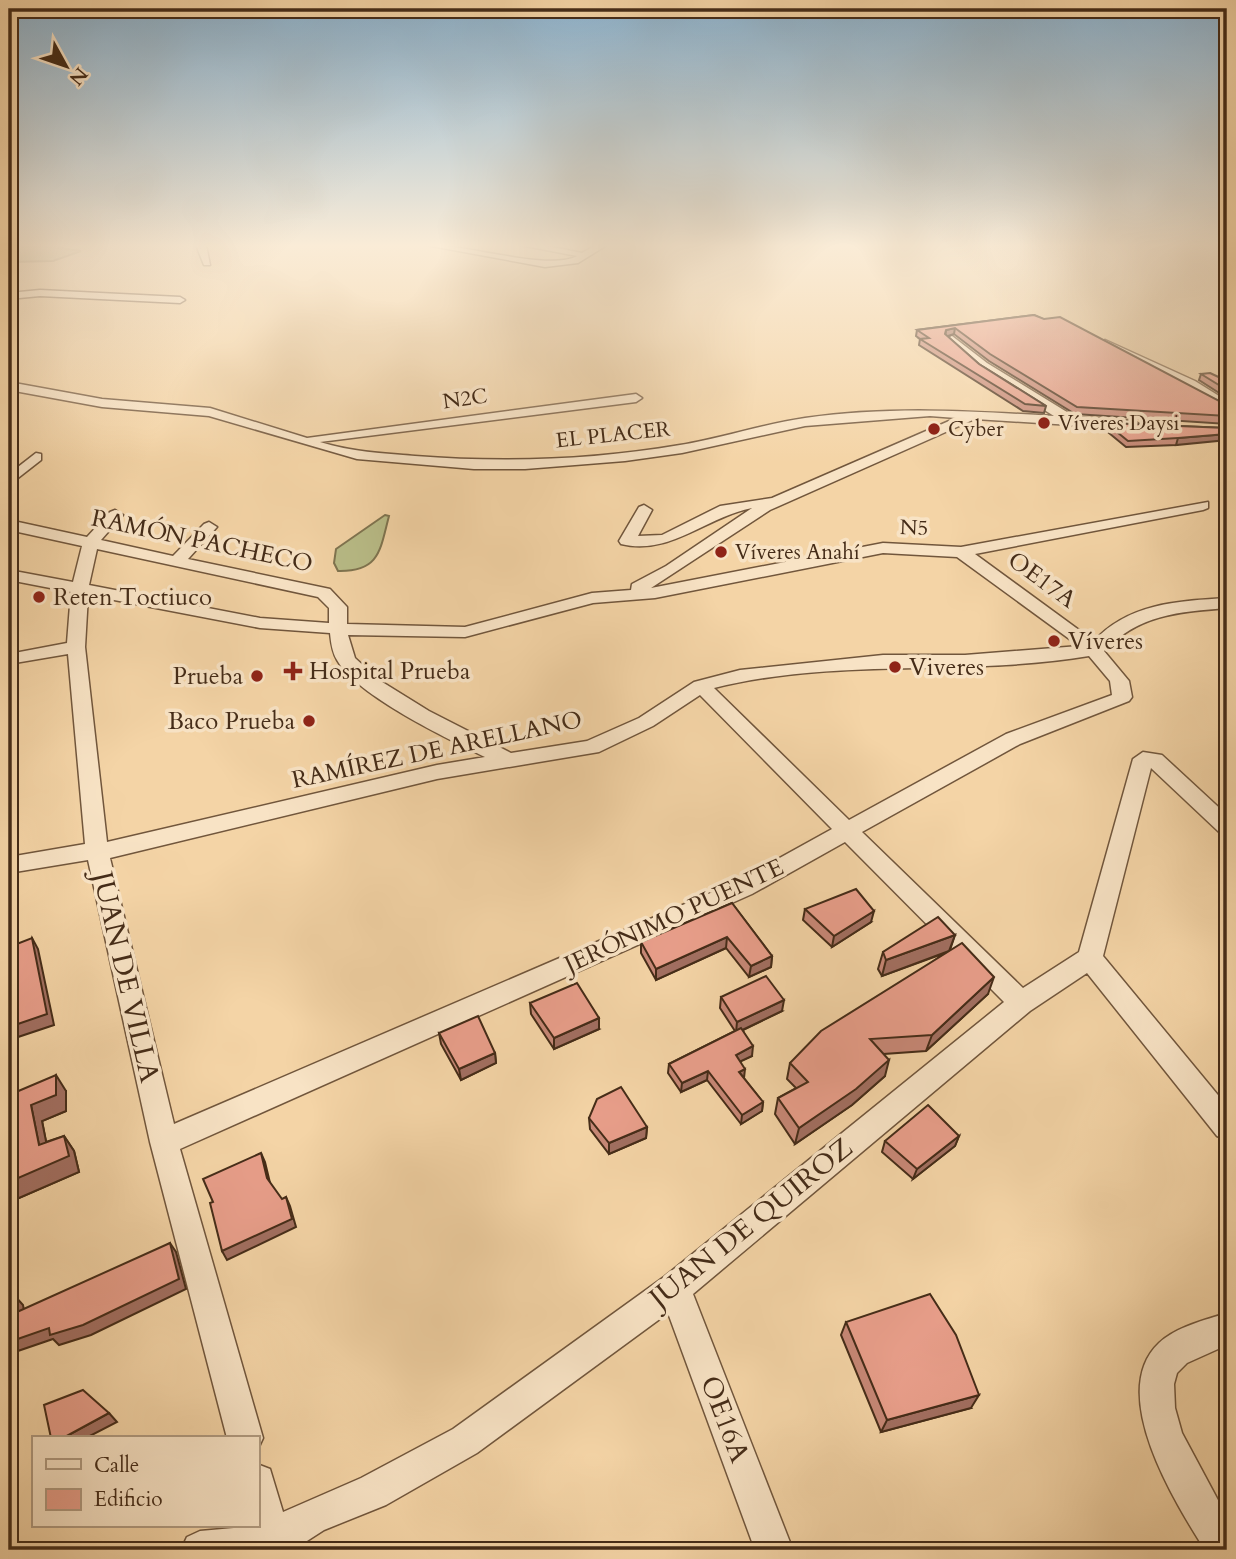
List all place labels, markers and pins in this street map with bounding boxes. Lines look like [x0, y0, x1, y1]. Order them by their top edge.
place label: Víveres Daysi [1058, 409, 1180, 438]
place label: Cyber [948, 415, 1004, 444]
marker: Víveres Daysi [1036, 415, 1052, 431]
marker: Cyber [926, 421, 942, 437]
place label: Víveres Anahí [735, 538, 860, 567]
marker: Víveres Anahí [713, 544, 729, 560]
place label: Reten Toctiuco [53, 581, 212, 614]
marker: Reten Toctiuco [31, 589, 47, 605]
place label: Víveres [1068, 625, 1143, 658]
marker: Víveres [1046, 633, 1062, 649]
place label: Viveres [909, 651, 984, 684]
place label: Hospital Prueba [309, 655, 471, 688]
marker: Viveres [887, 659, 903, 675]
place label: Prueba [173, 660, 244, 693]
marker: Hospital Prueba [283, 661, 303, 681]
marker: Prueba [249, 668, 265, 684]
place label: Baco Prueba [168, 705, 296, 738]
marker: Baco Prueba [301, 713, 317, 729]

